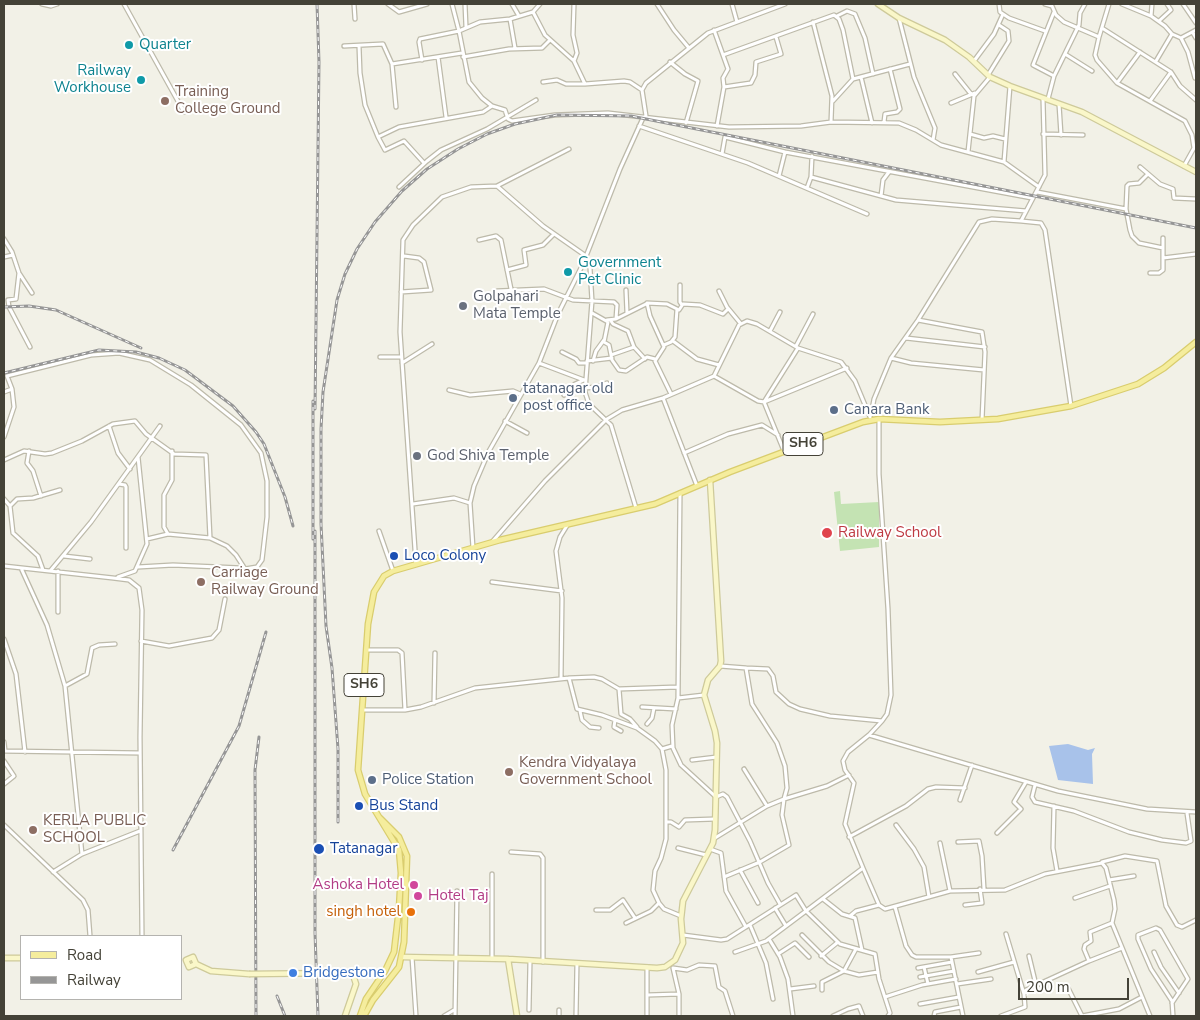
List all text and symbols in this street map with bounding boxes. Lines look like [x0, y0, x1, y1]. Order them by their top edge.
place label: Quarter [139, 36, 191, 54]
marker: Quarter [123, 39, 135, 51]
place label: Railway Workhouse [54, 62, 131, 97]
marker: Railway Workhouse [135, 74, 147, 86]
place label: Training College Ground [175, 83, 281, 118]
marker: Training College Ground [159, 95, 171, 107]
place label: Government Pet Clinic [578, 254, 661, 289]
marker: Government Pet Clinic [562, 266, 574, 278]
place label: Golpahari Mata Temple [473, 288, 561, 323]
marker: Golpahari Mata Temple [457, 300, 469, 312]
place label: tatanagar old post office [523, 380, 613, 415]
marker: tatanagar old post office [507, 392, 519, 404]
place label: Canara Bank [844, 401, 929, 419]
marker: Canara Bank [828, 404, 840, 416]
road number: SH6 [783, 432, 823, 456]
place label: God Shiva Temple [427, 447, 549, 465]
marker: God Shiva Temple [411, 450, 423, 462]
place label: Railway School [838, 524, 941, 542]
marker: Railway School [820, 526, 834, 540]
place label: Loco Colony [404, 547, 486, 565]
marker: Loco Colony [388, 550, 400, 562]
place label: Carriage Railway Ground [211, 564, 319, 599]
marker: Carriage Railway Ground [195, 576, 207, 588]
road number: SH6 [344, 674, 384, 696]
place label: Kendra Vidyalaya Government School [519, 754, 652, 789]
marker: Kendra Vidyalaya Government School [503, 766, 515, 778]
place label: Police Station [382, 771, 474, 789]
marker: Police Station [366, 774, 378, 786]
place label: Bus Stand [369, 797, 438, 815]
marker: Bus Stand [353, 800, 365, 812]
place label: KERLA PUBLIC SCHOOL [43, 812, 146, 847]
marker: KERLA PUBLIC SCHOOL [27, 824, 39, 836]
place label: Tatanagar [330, 840, 398, 858]
marker: Tatanagar [312, 842, 326, 856]
place label: Ashoka Hotel [313, 876, 404, 894]
marker: Ashoka Hotel [408, 879, 420, 891]
place label: Hotel Taj [428, 887, 489, 905]
marker: Hotel Taj [412, 890, 424, 902]
place label: singh hotel [326, 903, 401, 921]
marker: singh hotel [405, 906, 417, 918]
legend [20, 935, 182, 1000]
text: Road [67, 945, 102, 965]
place label: Bridgestone [303, 964, 385, 982]
marker: Bridgestone [287, 967, 299, 979]
scale bar [1020, 968, 1131, 1000]
text: Railway [67, 970, 121, 990]
text: 200 m [1026, 977, 1070, 997]

